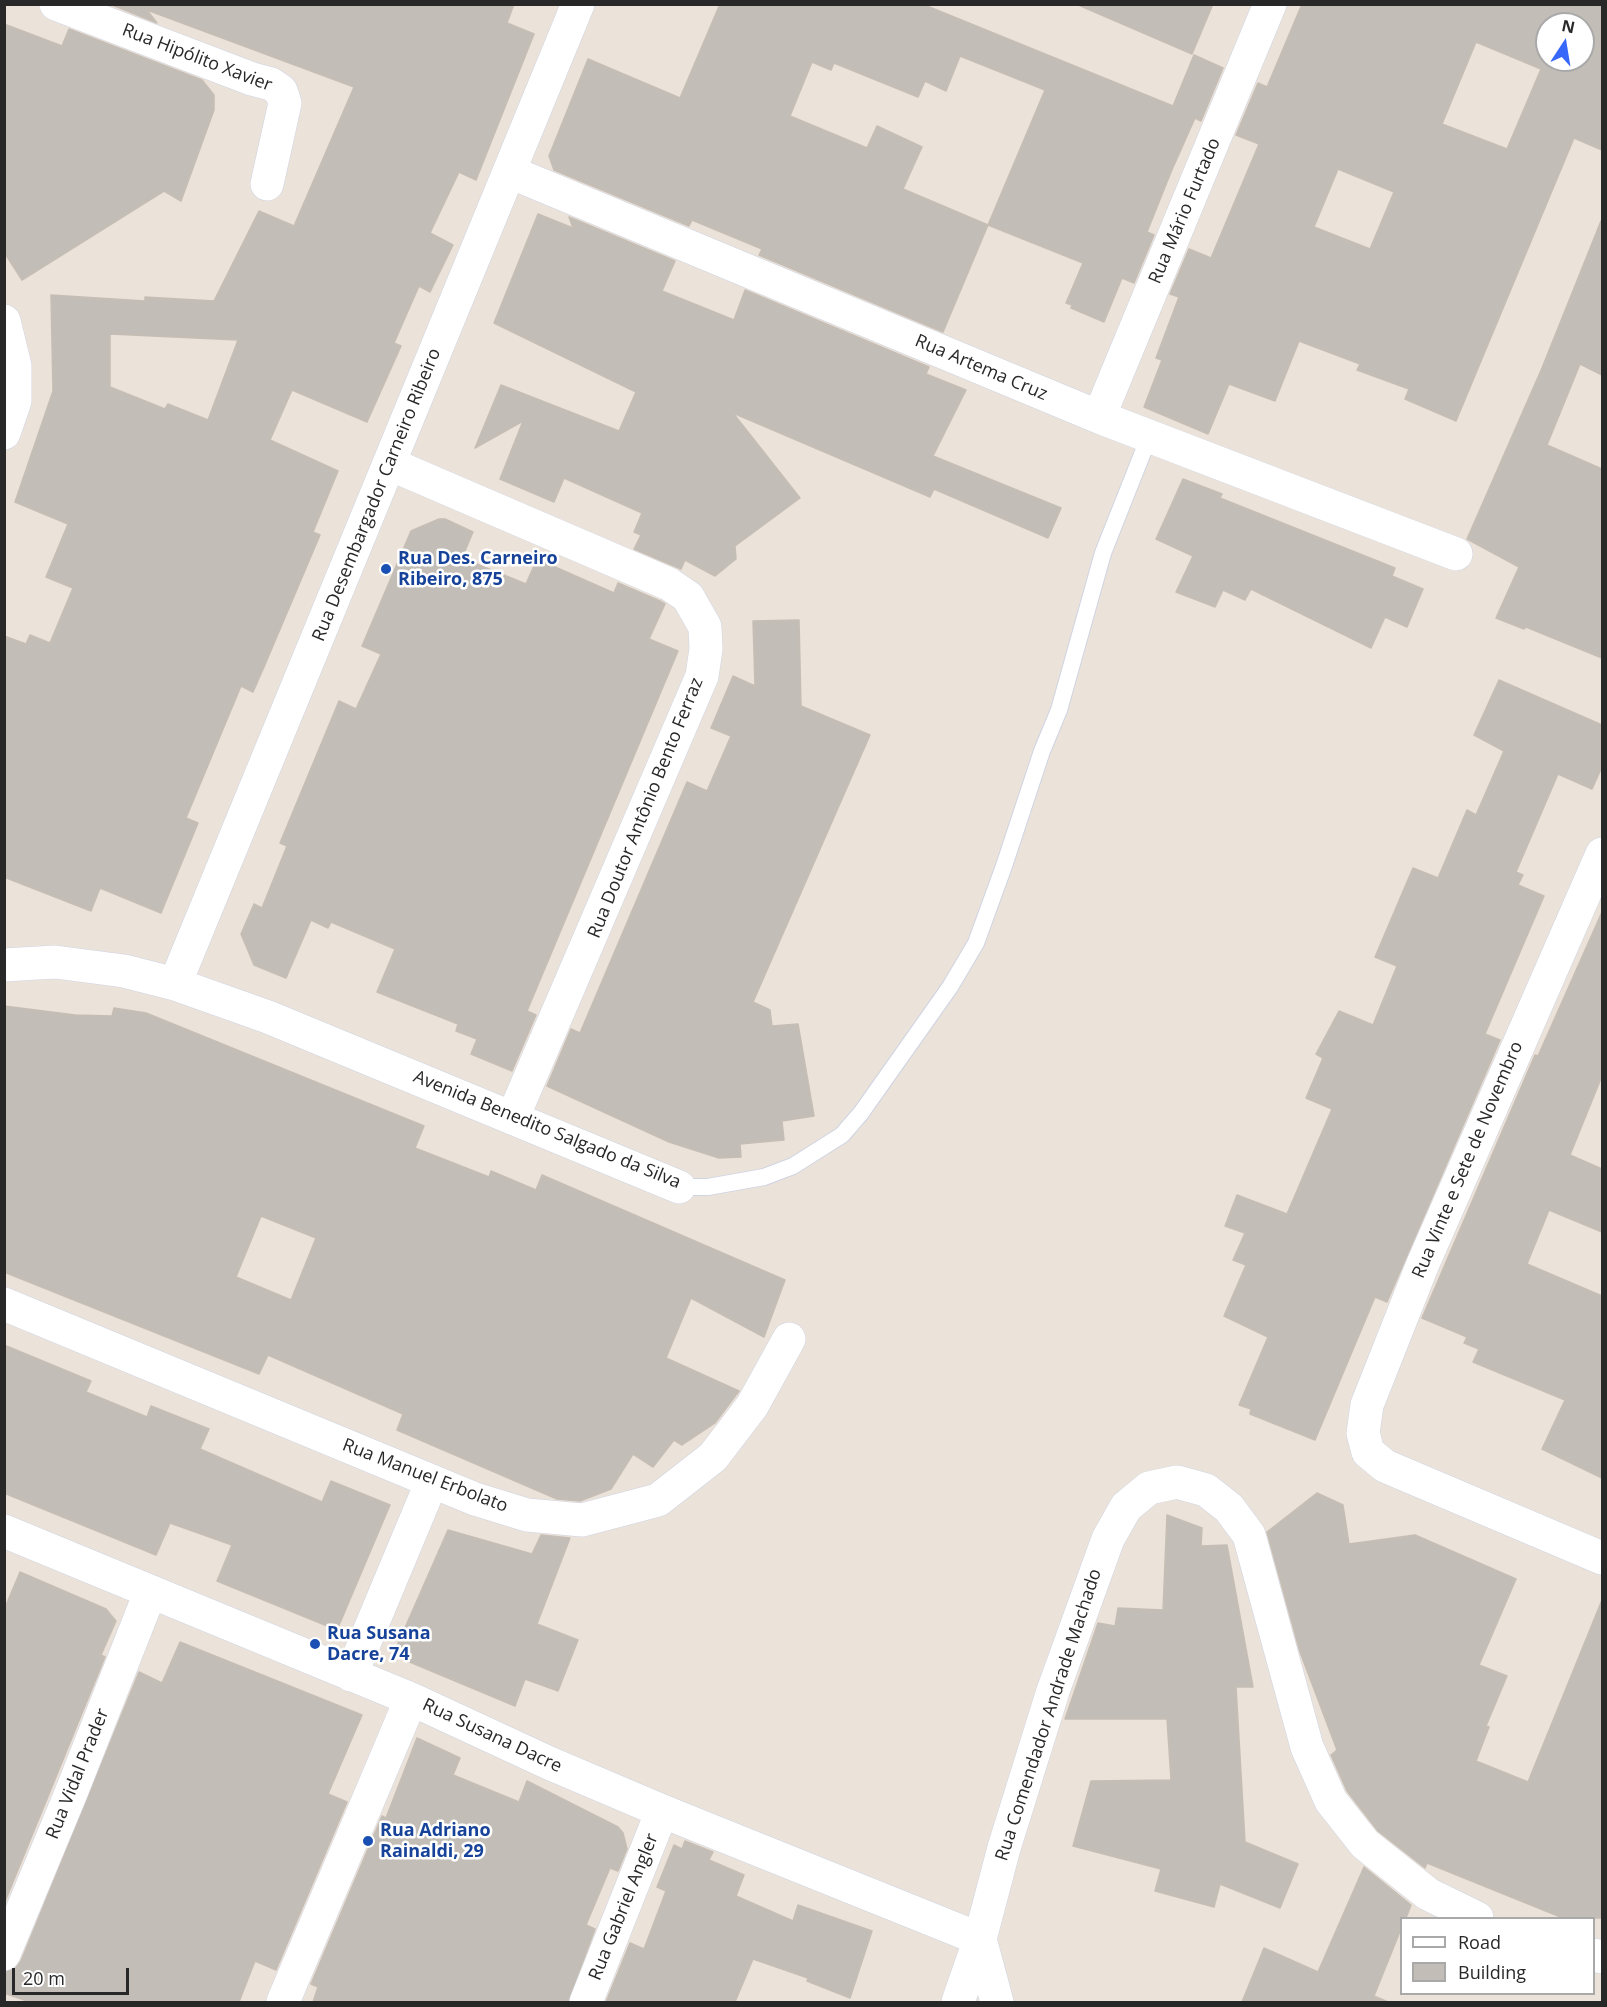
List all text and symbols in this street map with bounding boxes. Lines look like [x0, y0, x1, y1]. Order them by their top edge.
north arrow [1535, 12, 1595, 72]
text: N [1560, 14, 1577, 38]
street label: Rua Hipólito Xavier [119, 19, 275, 97]
street label: Rua Mário Furtado [1145, 135, 1225, 287]
street label: Rua Artema Cruz [912, 330, 1050, 406]
street label: Rua Desembargador Carneiro Ribeiro [308, 345, 446, 645]
place label: Rua Des. Carneiro Ribeiro, 875 [398, 548, 558, 590]
marker: Rua Des. Carneiro Ribeiro, 875 [379, 562, 393, 576]
street label: Rua Doutor Antônio Bento Ferraz [584, 675, 708, 941]
street label: Rua Vinte e Sete de Novembro [1408, 1038, 1528, 1282]
street label: Avenida Benedito Salgado da Silva [410, 1066, 684, 1194]
street label: Rua Manuel Erbolato [339, 1434, 511, 1518]
street label: Rua Comendador Andrade Machado [991, 1566, 1107, 1864]
place label: Rua Susana Dacre, 74 [327, 1623, 431, 1666]
marker: Rua Susana Dacre, 74 [308, 1637, 322, 1651]
street label: Rua Susana Dacre [419, 1694, 565, 1778]
street label: Rua Vidal Prader [42, 1706, 114, 1842]
place label: Rua Adriano Rainaldi, 29 [380, 1820, 491, 1862]
street label: Rua Gabriel Angler [585, 1830, 663, 1984]
marker: Rua Adriano Rainaldi, 29 [361, 1834, 375, 1848]
legend [1400, 1917, 1595, 1995]
text: Road [1458, 1930, 1501, 1954]
scale bar [15, 1956, 132, 1994]
text: Building [1458, 1960, 1526, 1984]
text: 20 m [23, 1966, 65, 1990]

